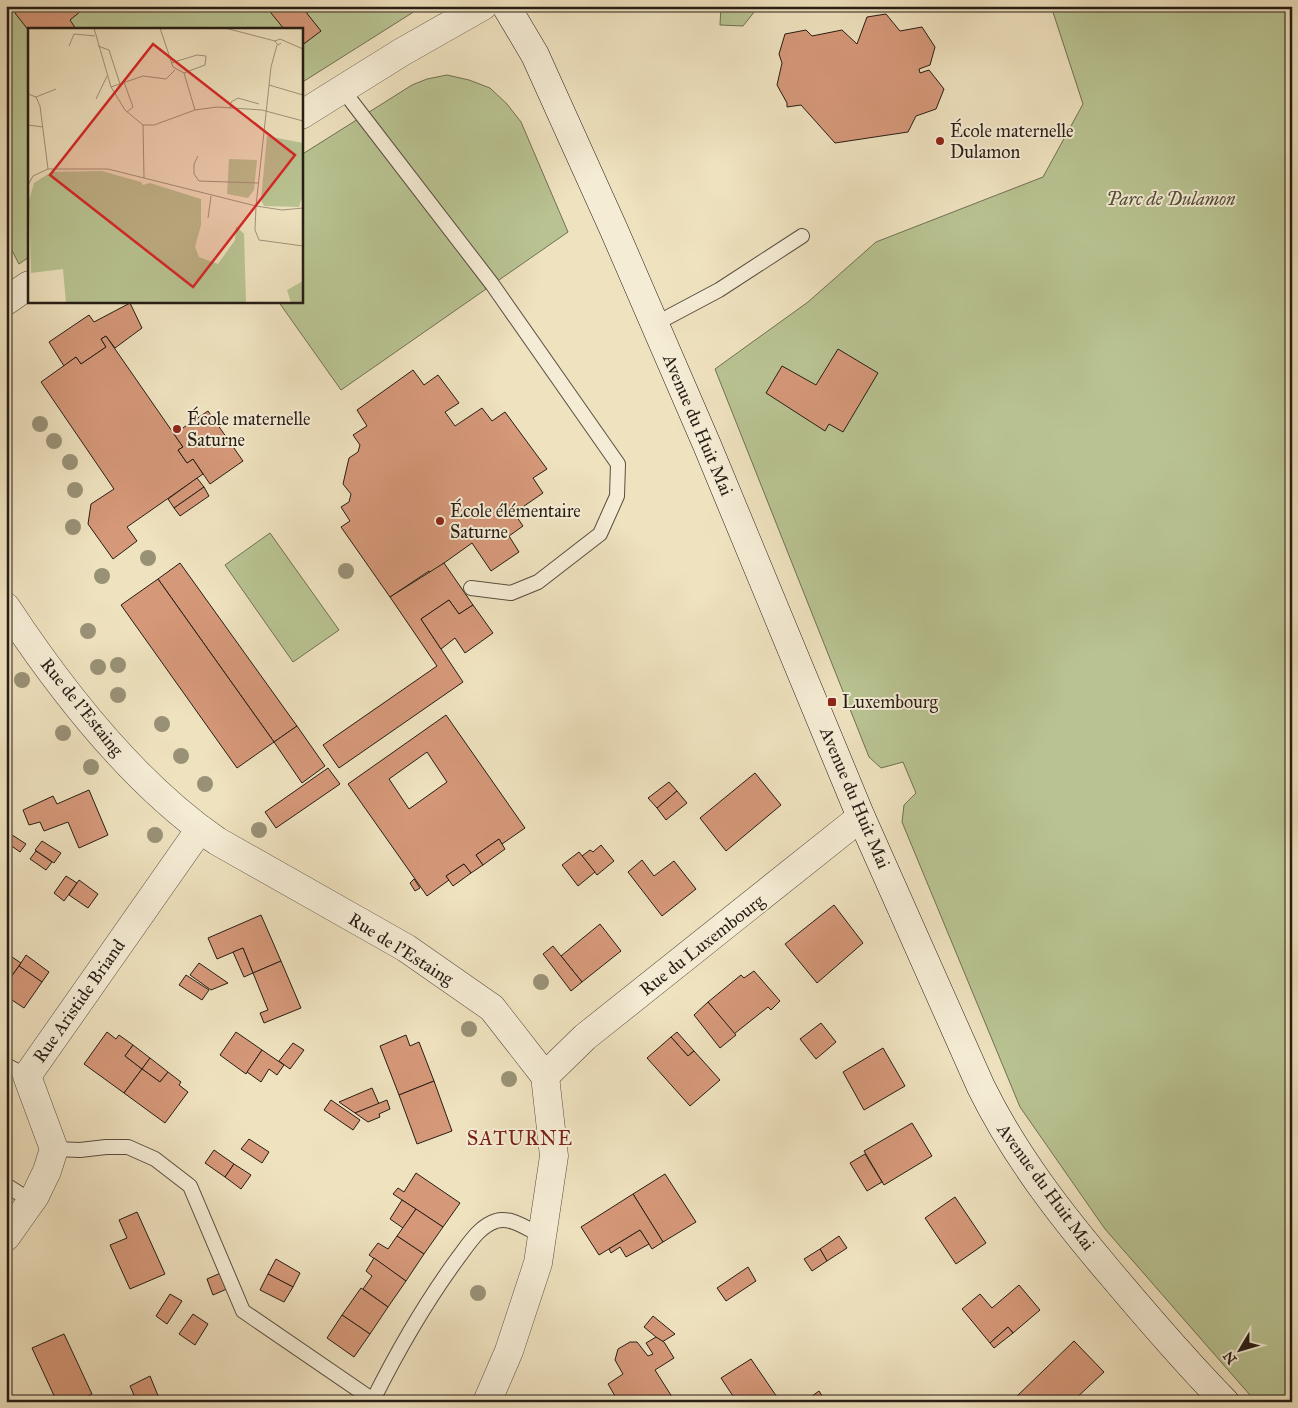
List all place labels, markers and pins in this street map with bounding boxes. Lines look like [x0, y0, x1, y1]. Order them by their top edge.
place label: École maternelle Dulamon [950, 118, 1074, 163]
marker: École maternelle Dulamon [934, 135, 946, 147]
place label: École maternelle Saturne [187, 406, 311, 451]
marker: École maternelle Saturne [171, 423, 183, 435]
place label: École élémentaire Saturne [450, 498, 581, 543]
marker: École élémentaire Saturne [434, 515, 446, 527]
place label: Luxembourg [842, 691, 939, 714]
marker: Luxembourg [826, 696, 838, 708]

